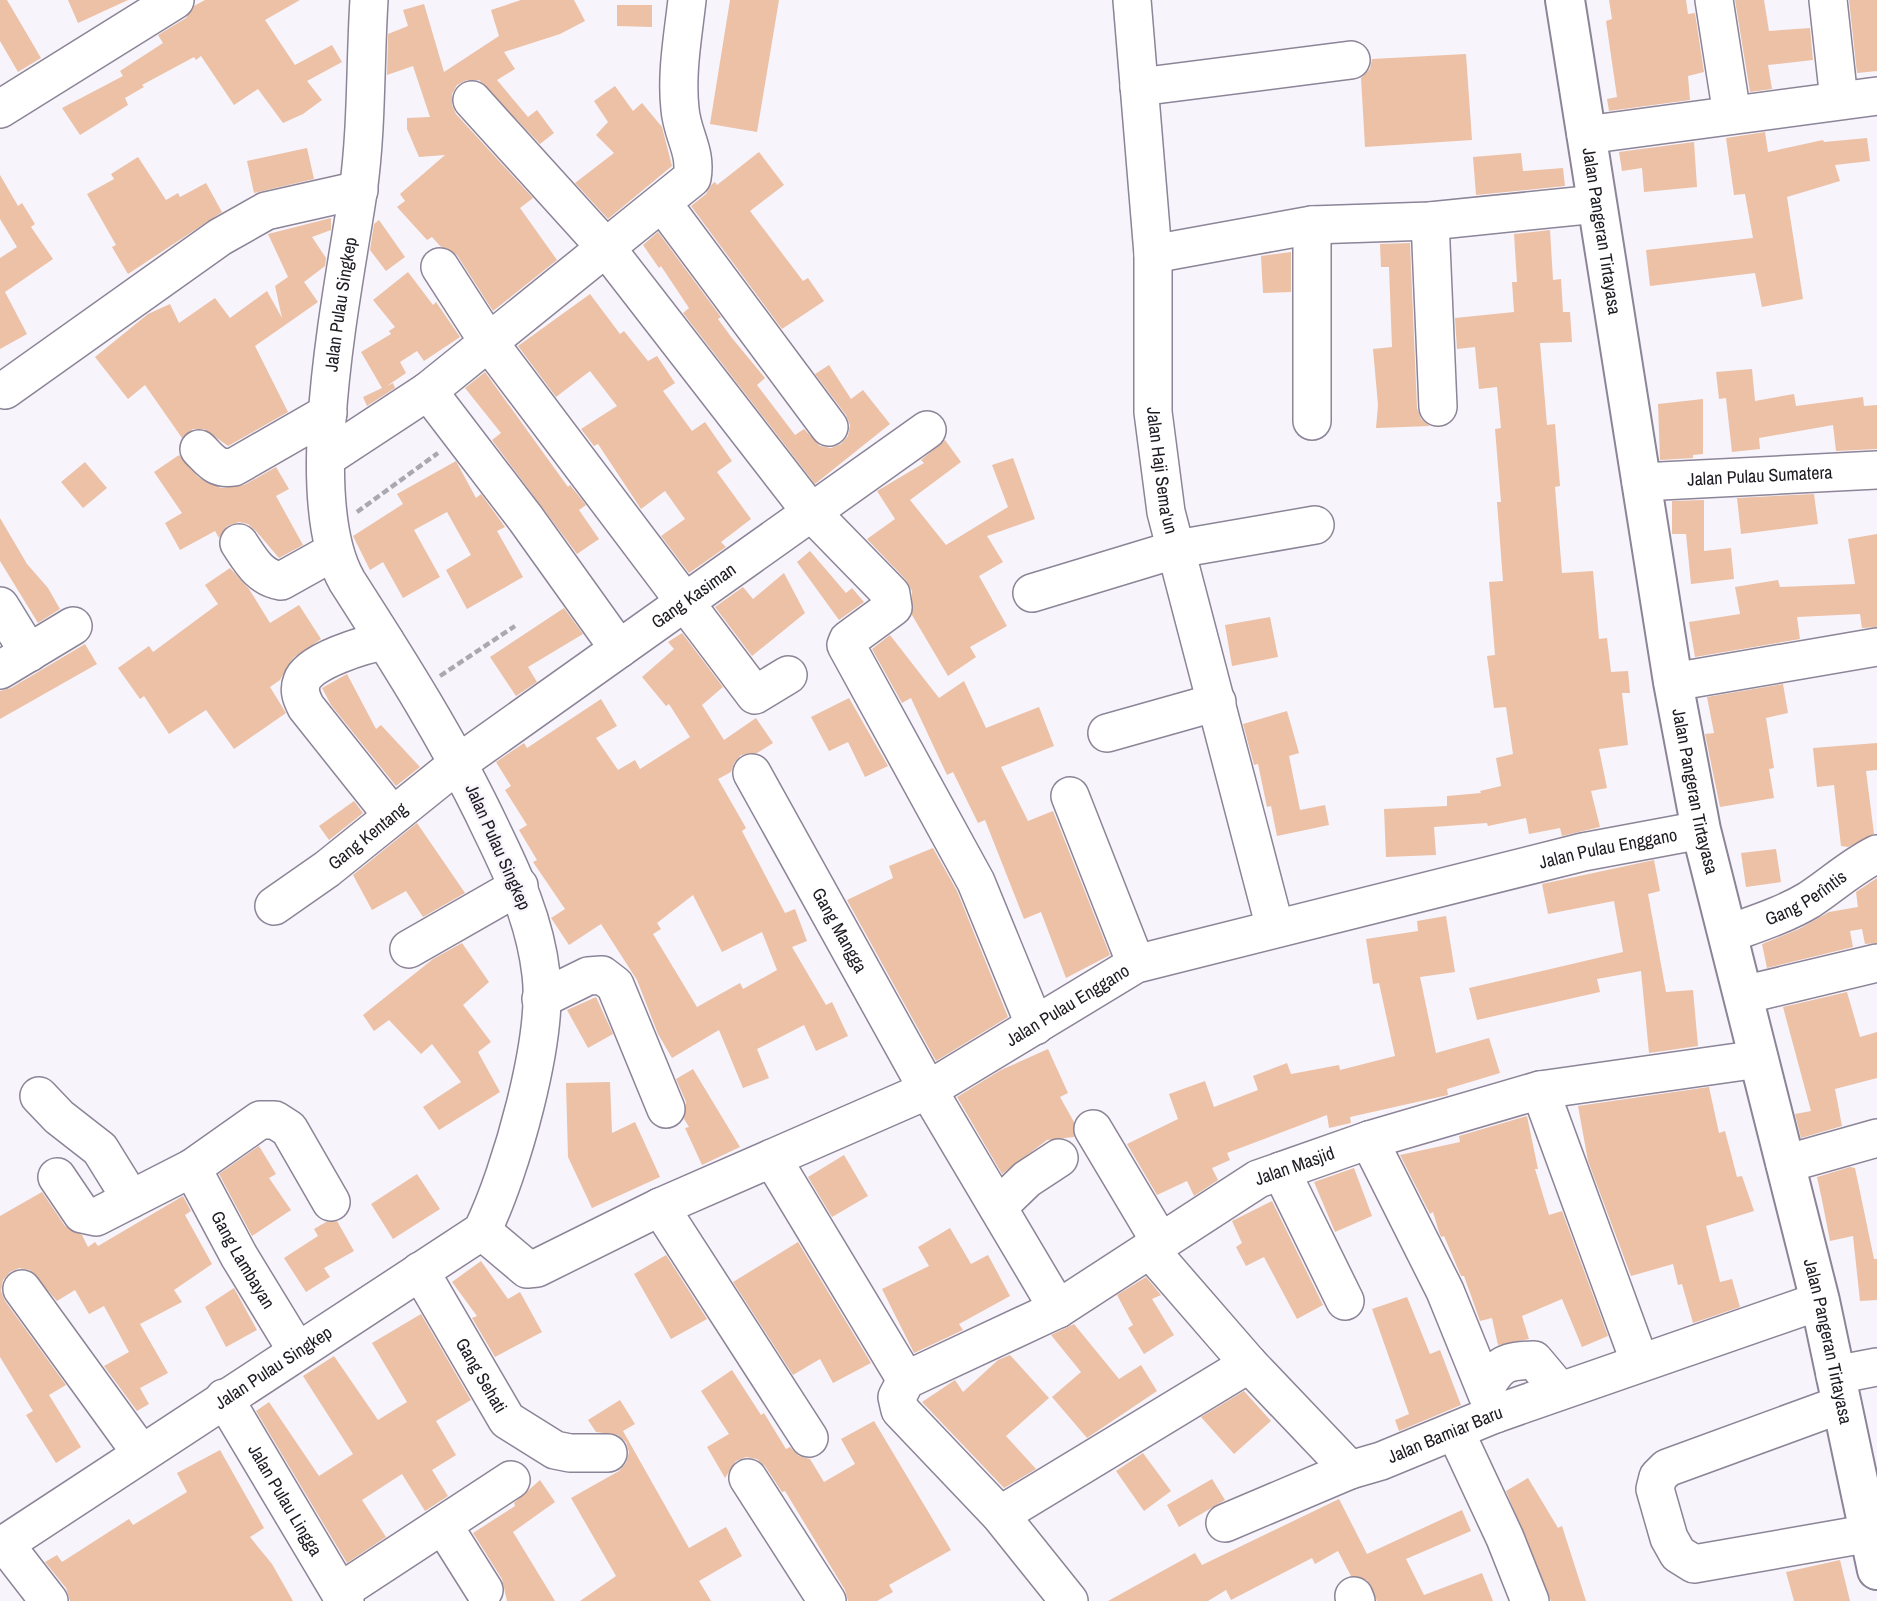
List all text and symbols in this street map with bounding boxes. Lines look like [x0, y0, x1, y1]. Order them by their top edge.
street label: Jalan Pangeran Tirtayasa [1577, 146, 1628, 316]
street label: Jalan Pulau Singkep [318, 235, 363, 373]
street label: Jalan Haji Sema'un [1141, 407, 1184, 536]
street label: Jalan Pulau Sumatera [1687, 459, 1833, 492]
street label: Gang Kasiman [646, 557, 741, 634]
street label: Jalan Pangeran Tirtayasa [1666, 706, 1725, 877]
street label: Jalan Pulau Singkep [460, 780, 537, 914]
street label: Gang Kentang [323, 796, 413, 875]
street label: Jalan Pulau Enggano [1536, 822, 1679, 875]
street label: Gang Perîntis [1761, 864, 1851, 931]
street label: Gang Mangga [806, 883, 873, 977]
street label: Jalan Pulau Enggano [1001, 958, 1134, 1052]
street label: Jalan Masjid [1251, 1140, 1338, 1191]
street label: Gang Lambayan [205, 1206, 281, 1313]
street label: Jalan Pangeran Tirtayasa [1798, 1256, 1859, 1426]
street label: Jalan Pulau Singkep [210, 1320, 337, 1415]
street label: Gang Sehati [450, 1333, 513, 1417]
street label: Jalan Bamiar Baru [1384, 1399, 1506, 1469]
street label: Jalan Pulau Lingga [242, 1439, 328, 1561]

